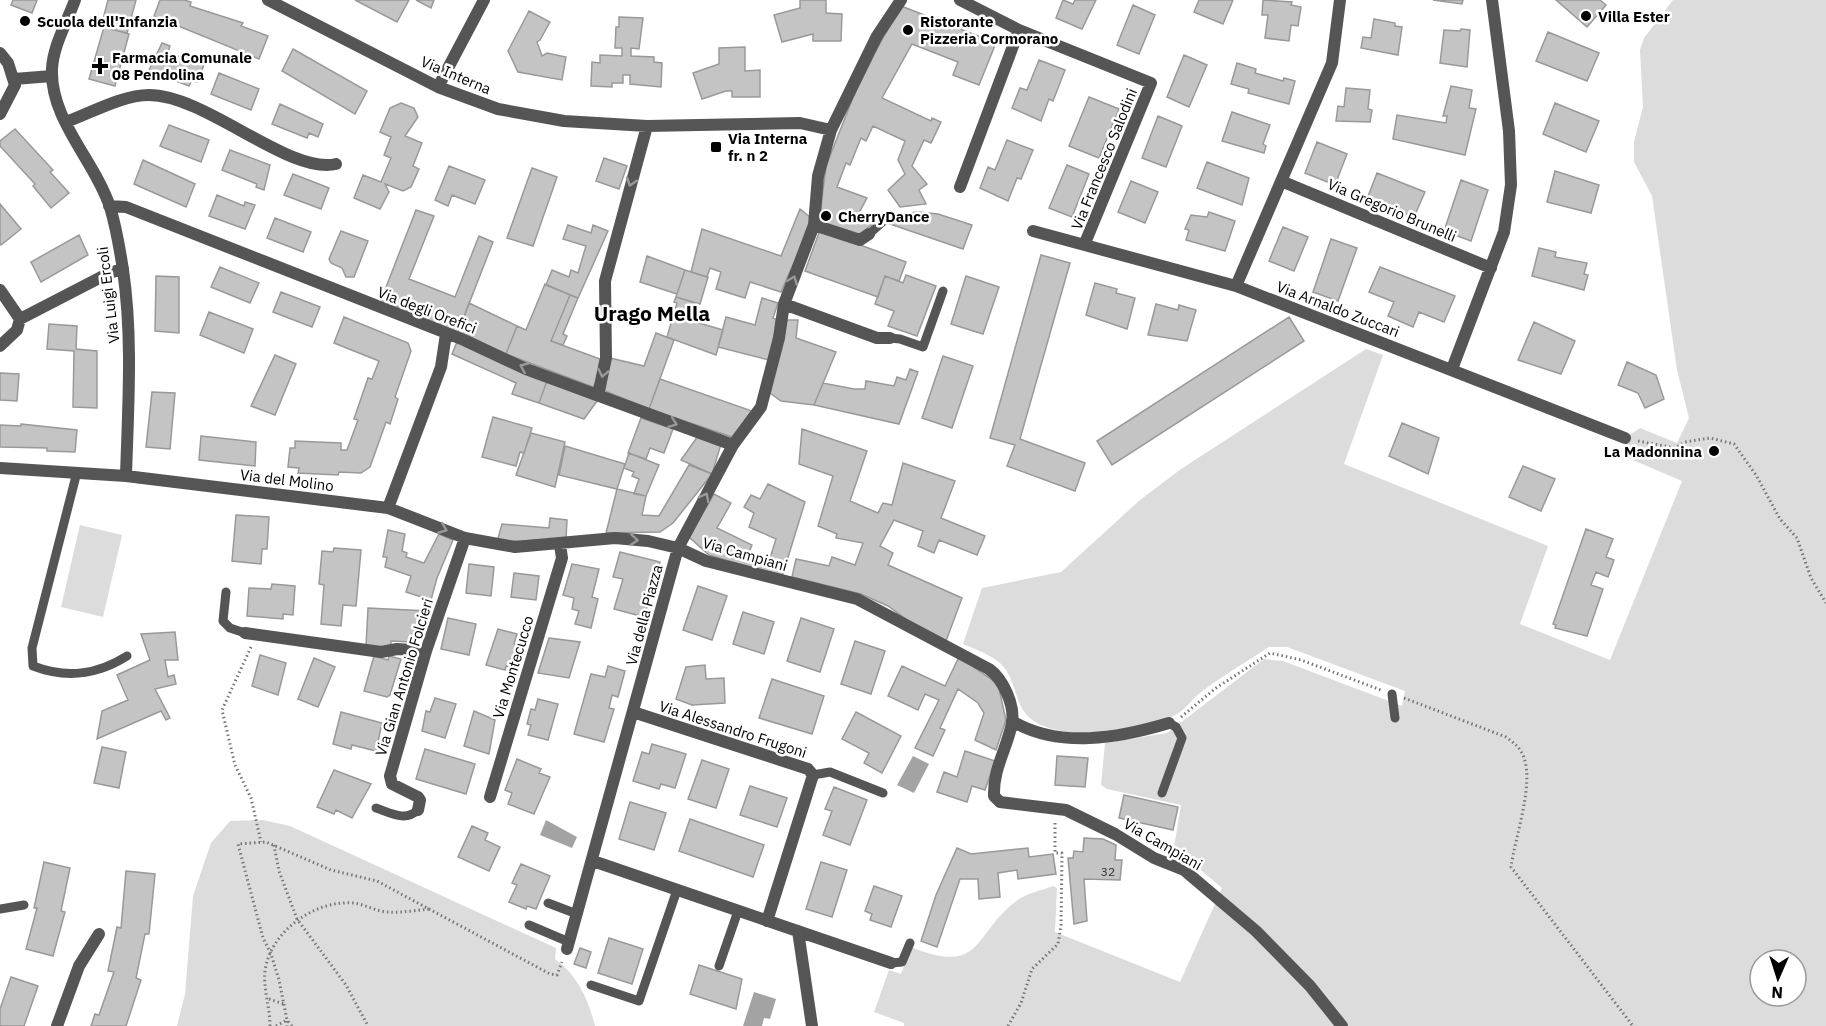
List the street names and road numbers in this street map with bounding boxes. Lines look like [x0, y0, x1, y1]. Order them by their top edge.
street label: Via Interna [418, 52, 494, 98]
street label: Via Francesco Salodini [1067, 86, 1141, 232]
street label: Via Gregorio Brunelli [1325, 174, 1459, 246]
street label: Via Luigi Ercoli [93, 246, 123, 344]
street label: Via Arnaldo Zuccari [1274, 277, 1402, 341]
street label: Via degli Orefici [375, 282, 479, 338]
street label: Via del Molino [239, 465, 335, 495]
street label: Via Campiani [700, 533, 790, 575]
street label: Via della Piazza [621, 562, 667, 668]
street label: Via Gian Antonio Folcieri [371, 596, 437, 758]
street label: Via Montecucco [488, 613, 538, 721]
street label: Via Alessandro Frugoni [657, 696, 809, 762]
street label: Via Campiani [1120, 814, 1206, 874]

